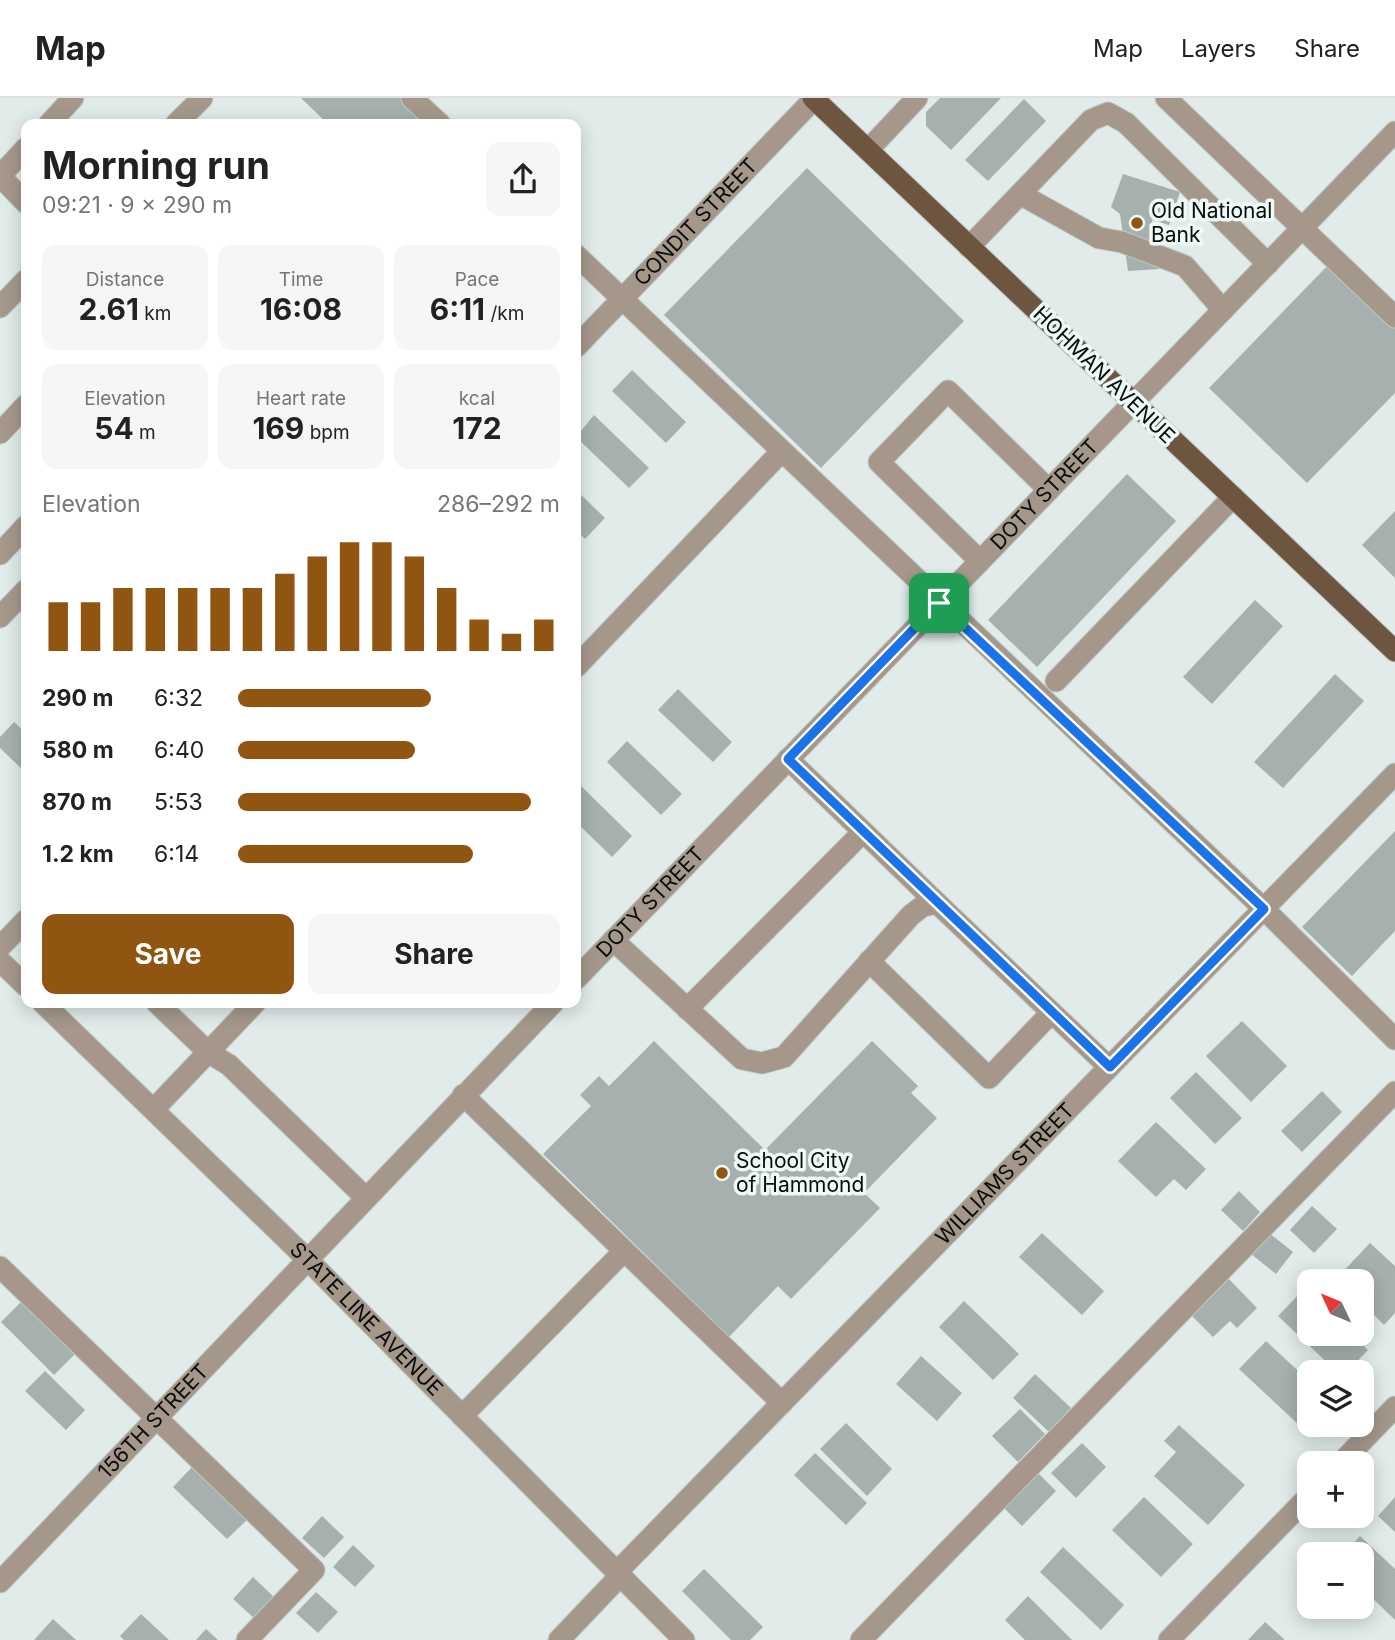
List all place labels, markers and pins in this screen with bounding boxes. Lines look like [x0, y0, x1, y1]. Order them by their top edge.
place label: Old National Bank [1151, 198, 1272, 247]
marker: Old National Bank [1129, 215, 1145, 231]
pin [909, 573, 969, 633]
place label: School City of Hammond [736, 1148, 864, 1197]
marker: School City of Hammond [714, 1165, 730, 1181]

